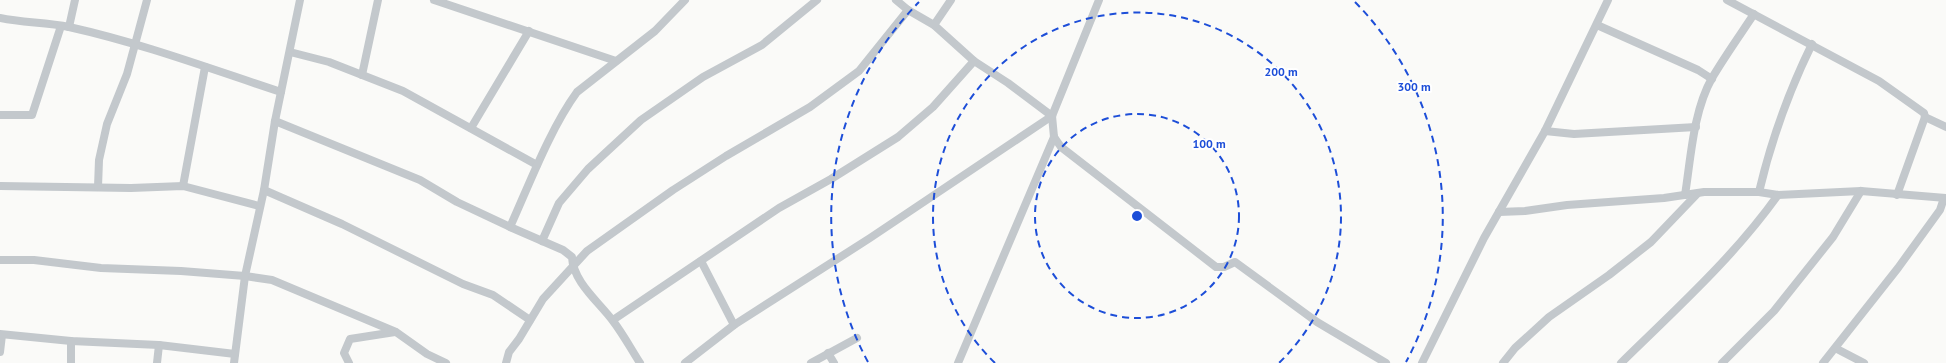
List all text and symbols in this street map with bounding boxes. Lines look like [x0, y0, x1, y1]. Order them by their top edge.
text: 200 m [1264, 64, 1298, 79]
text: 300 m [1397, 79, 1431, 94]
text: 100 m [1192, 136, 1226, 151]
centre of rings [1130, 209, 1144, 223]

